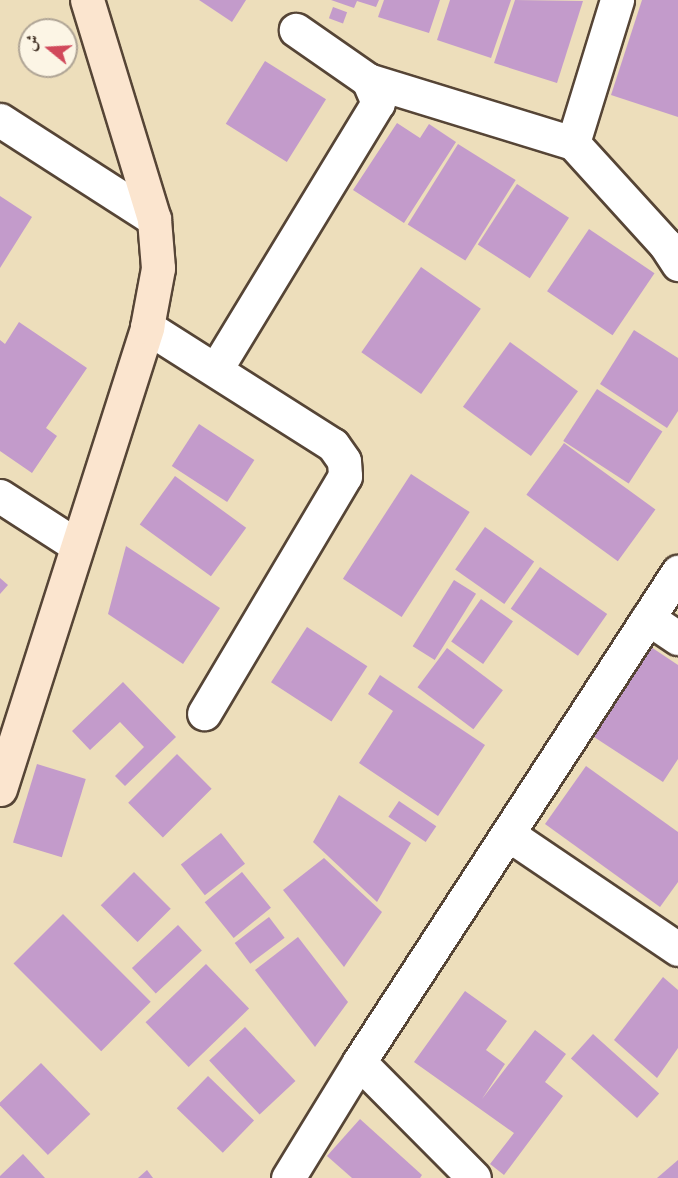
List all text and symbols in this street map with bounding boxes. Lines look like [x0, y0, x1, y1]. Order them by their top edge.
north arrow [18, 18, 78, 78]
text: ش [20, 32, 46, 54]

